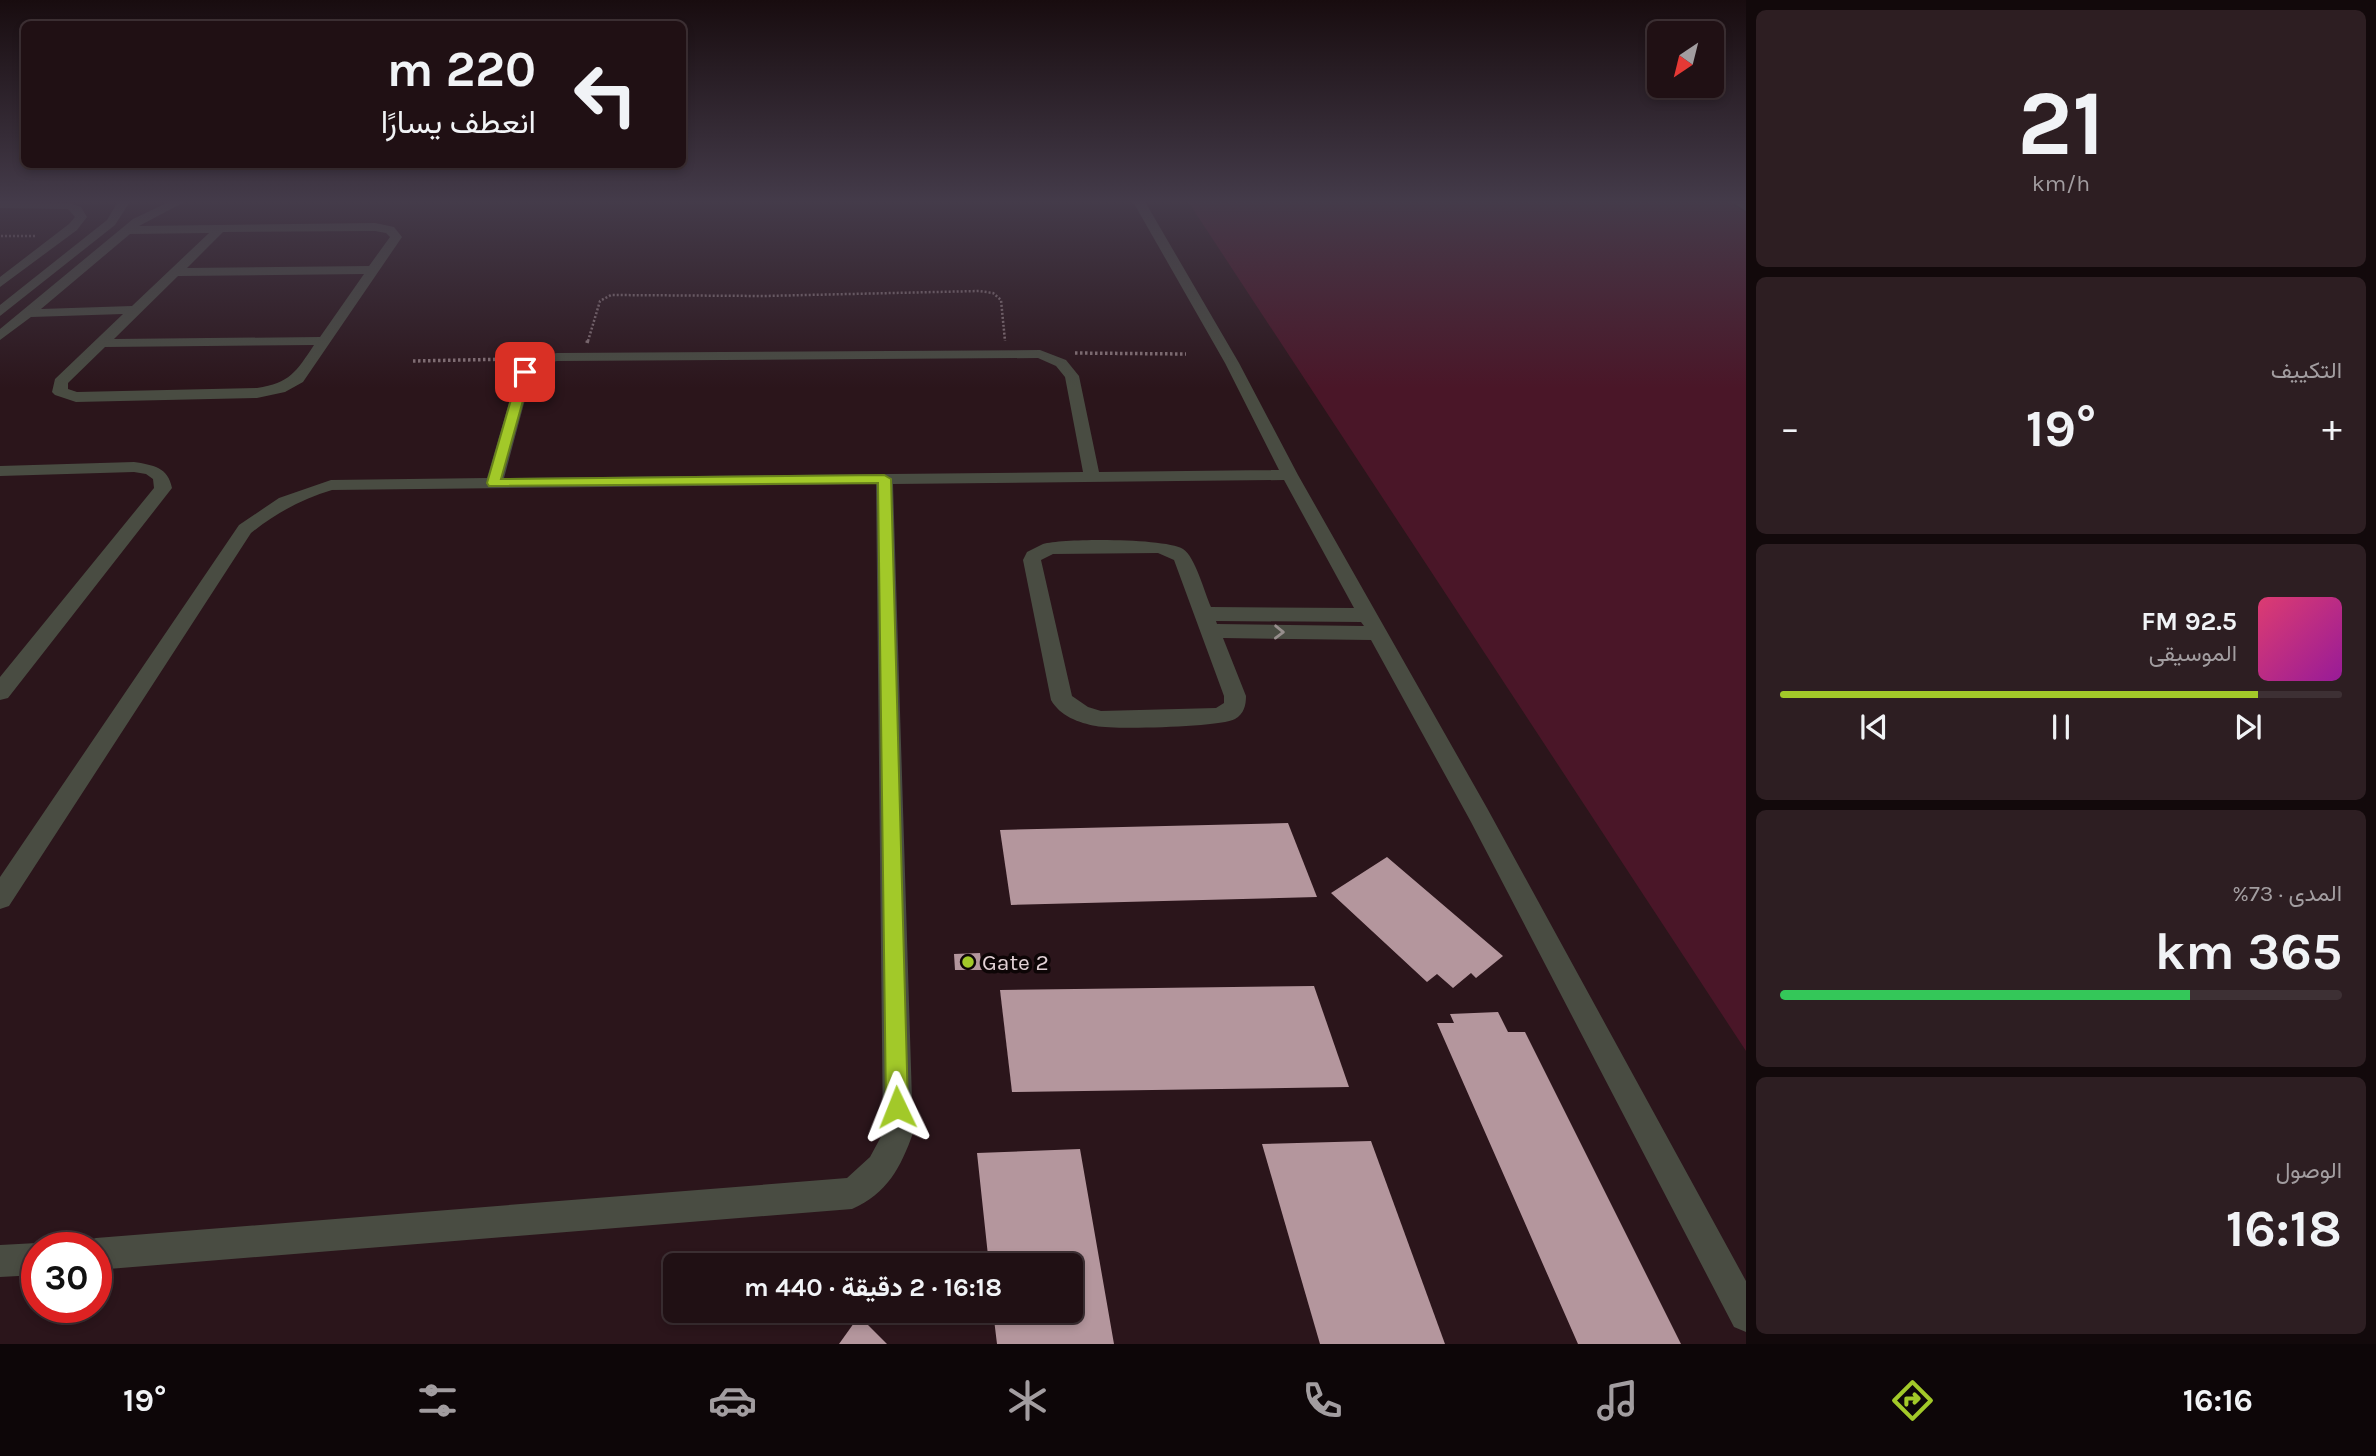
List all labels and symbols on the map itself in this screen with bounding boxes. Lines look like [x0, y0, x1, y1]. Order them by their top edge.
north arrow [1647, 21, 1724, 98]
pin [495, 342, 555, 402]
one-way arrow [1275, 624, 1285, 640]
place label: Gate 2 [982, 949, 1049, 976]
marker: Gate 2 [960, 954, 976, 970]
position arrow [860, 1070, 934, 1144]
speed limit sign: 30 [21, 1232, 112, 1323]

